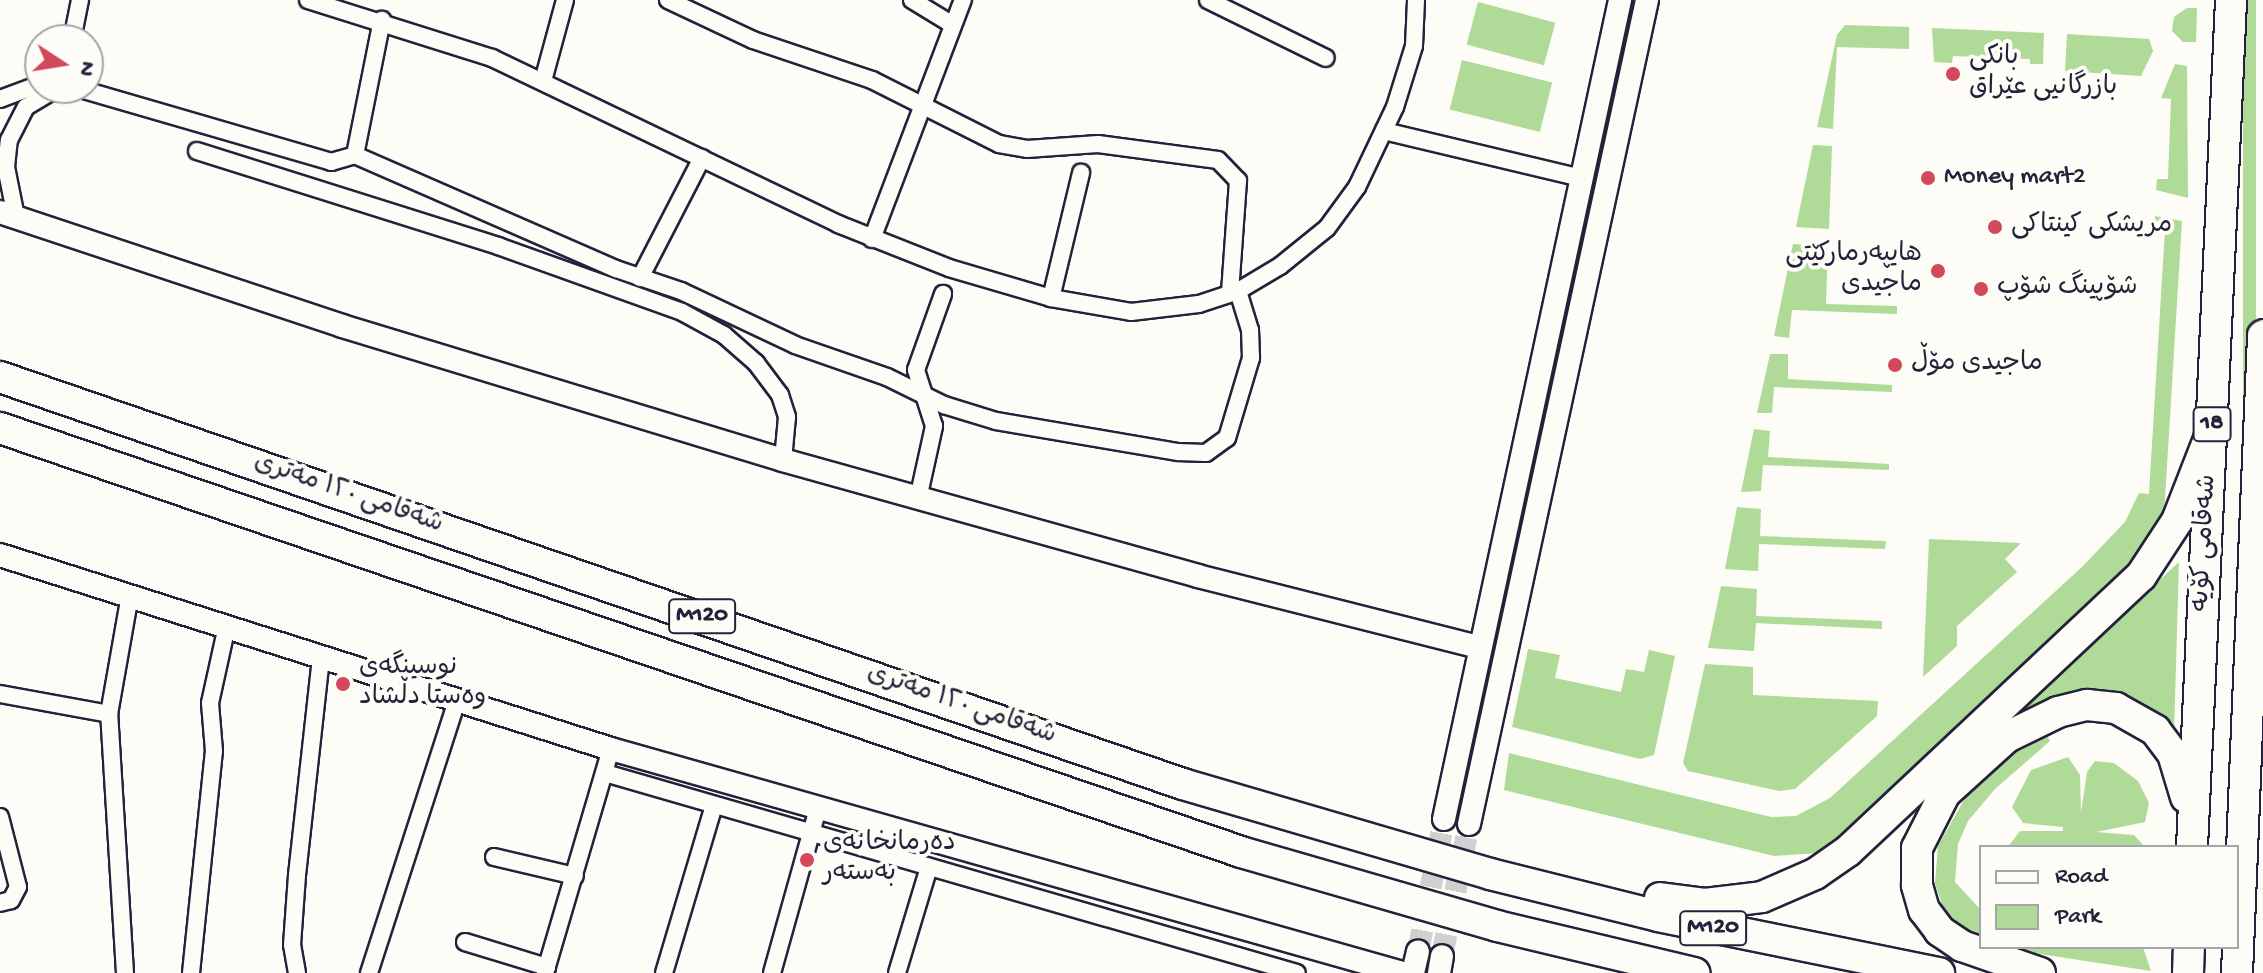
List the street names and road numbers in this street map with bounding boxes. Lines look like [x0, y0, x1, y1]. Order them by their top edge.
road number: 18 [2192, 404, 2232, 444]
street label: شەقامی ١٢٠ مەتری [249, 448, 447, 542]
street label: شەقامی کۆیە [2187, 474, 2225, 612]
road number: M120 [668, 596, 736, 636]
street label: شەقامی ١٢٠ مەتری [862, 659, 1060, 753]
road number: M120 [1679, 908, 1747, 948]

